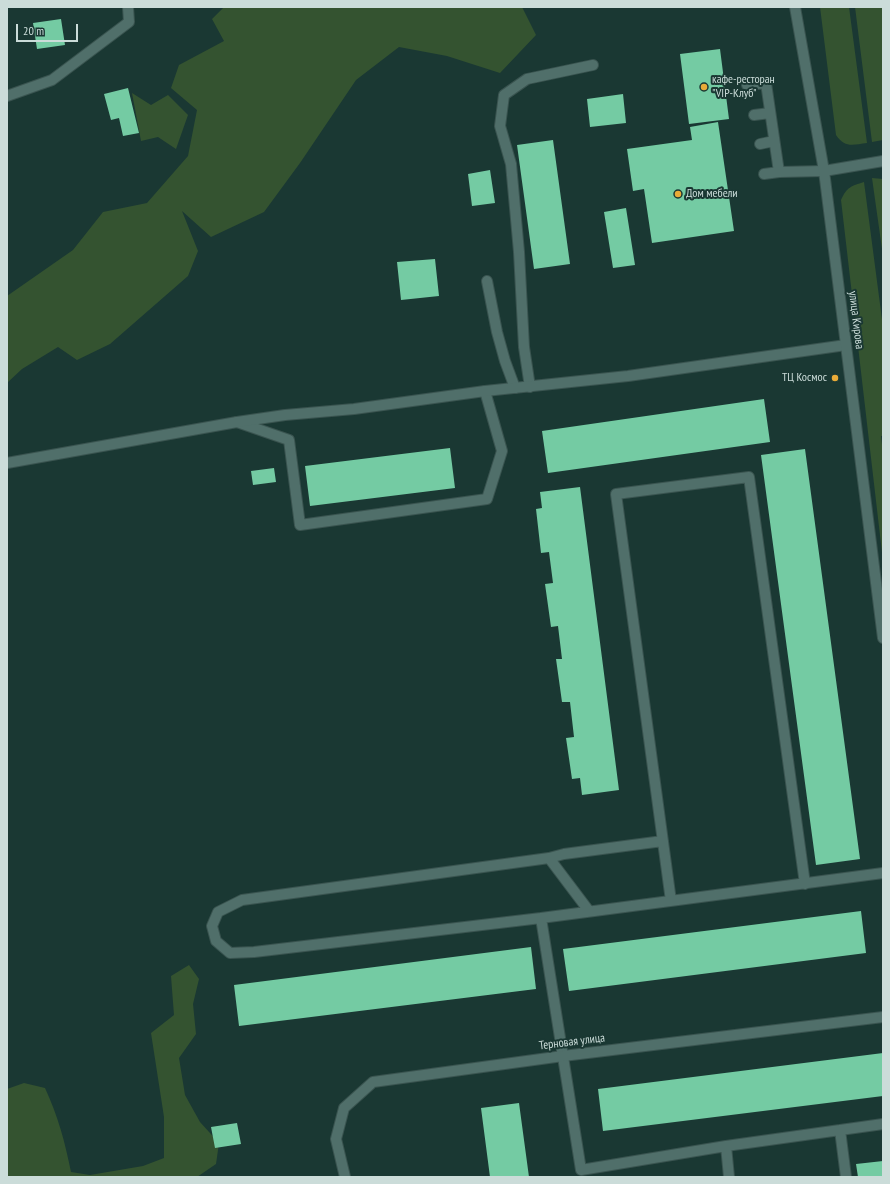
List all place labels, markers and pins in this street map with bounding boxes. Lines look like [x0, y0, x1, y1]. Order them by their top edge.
place label: кафе-ресторан "VIP-Клуб" [712, 73, 775, 101]
marker: кафе-ресторан "VIP-Клуб" [699, 82, 709, 92]
place label: Дом мебели [686, 187, 738, 201]
marker: Дом мебели [673, 189, 683, 199]
place label: ТЦ Космос [782, 371, 827, 385]
marker: ТЦ Космос [830, 373, 840, 383]

